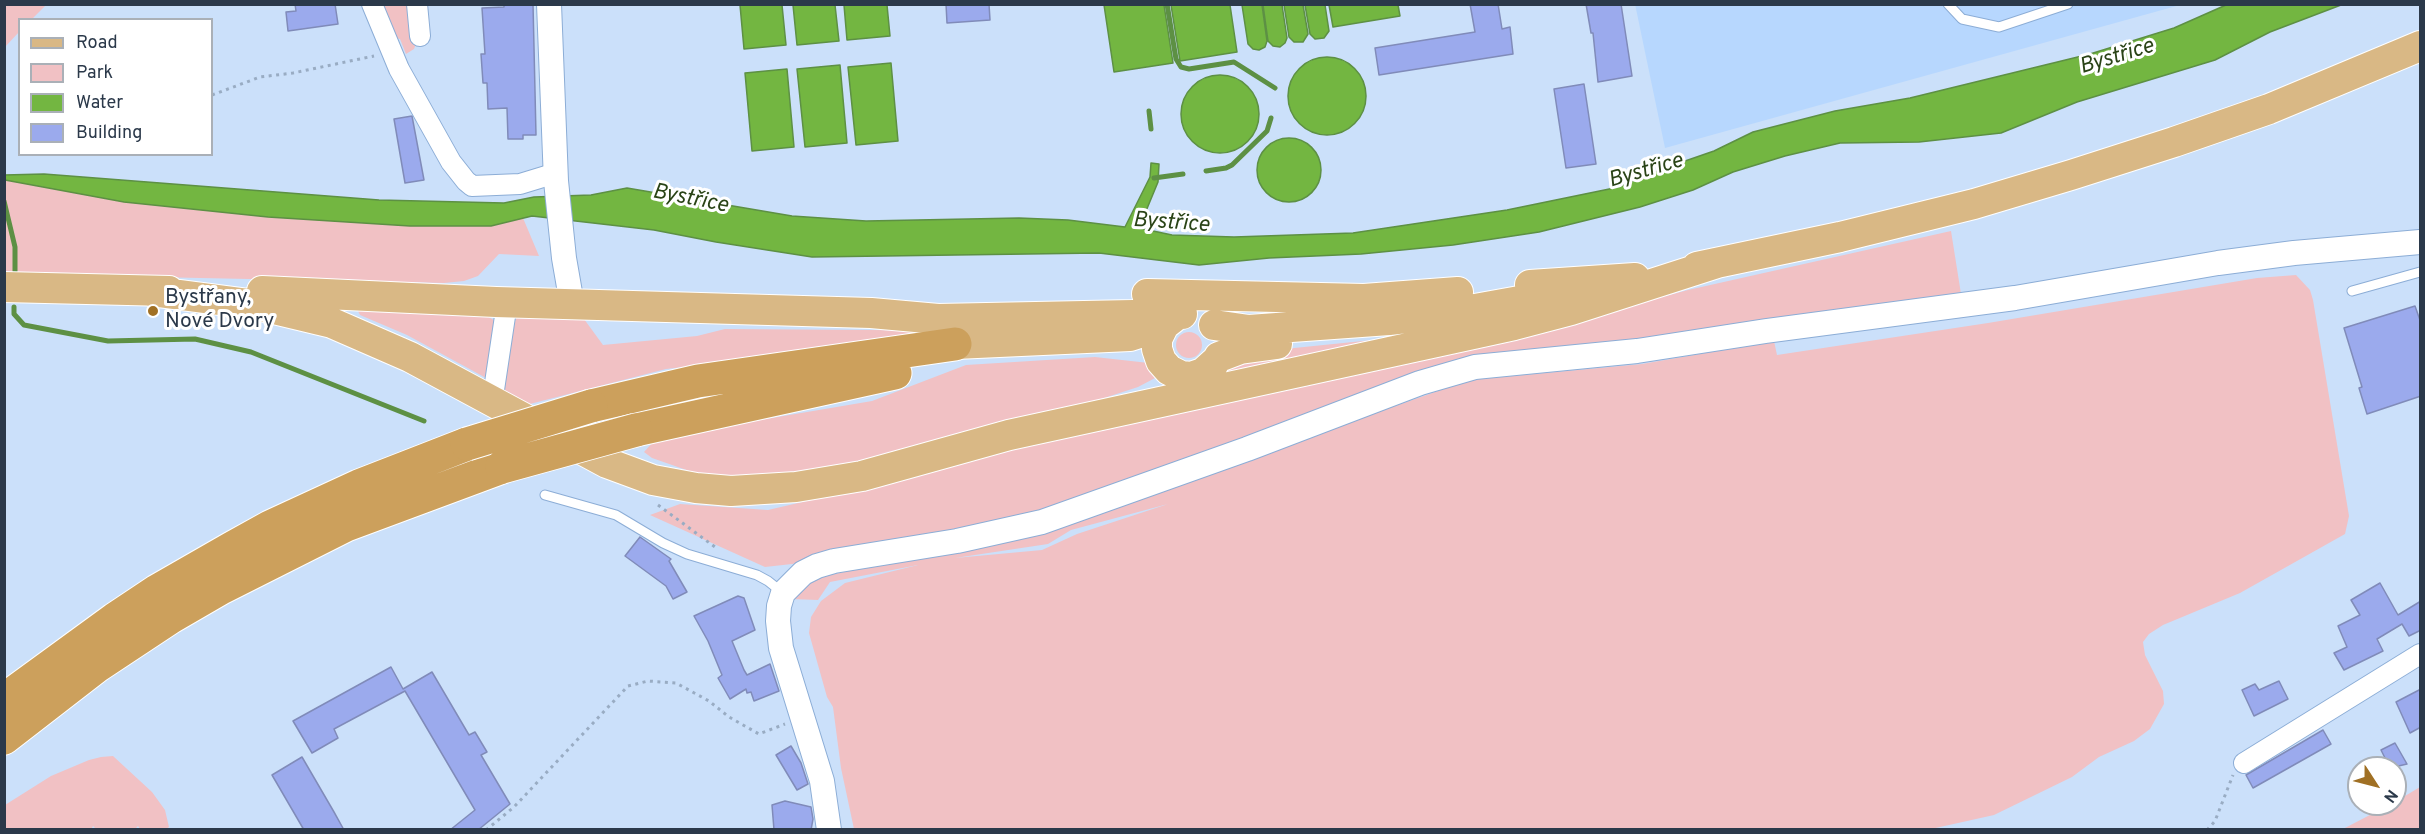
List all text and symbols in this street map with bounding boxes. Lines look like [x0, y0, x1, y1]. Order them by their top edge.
legend [18, 18, 213, 156]
text: Road [76, 32, 118, 55]
water label: Bystřice [2077, 34, 2157, 82]
text: Park [76, 62, 113, 85]
text: Water [76, 92, 123, 115]
text: Building [76, 122, 142, 145]
water label: Bystřice [1606, 149, 1686, 195]
water label: Bystřice [650, 180, 730, 220]
water label: Bystřice [1132, 208, 1210, 240]
place label: Bystřany, Nové Dvory [165, 286, 274, 336]
marker: Bystřany, Nové Dvory [146, 304, 160, 318]
north arrow [2347, 756, 2407, 816]
text: N [2378, 785, 2401, 806]

